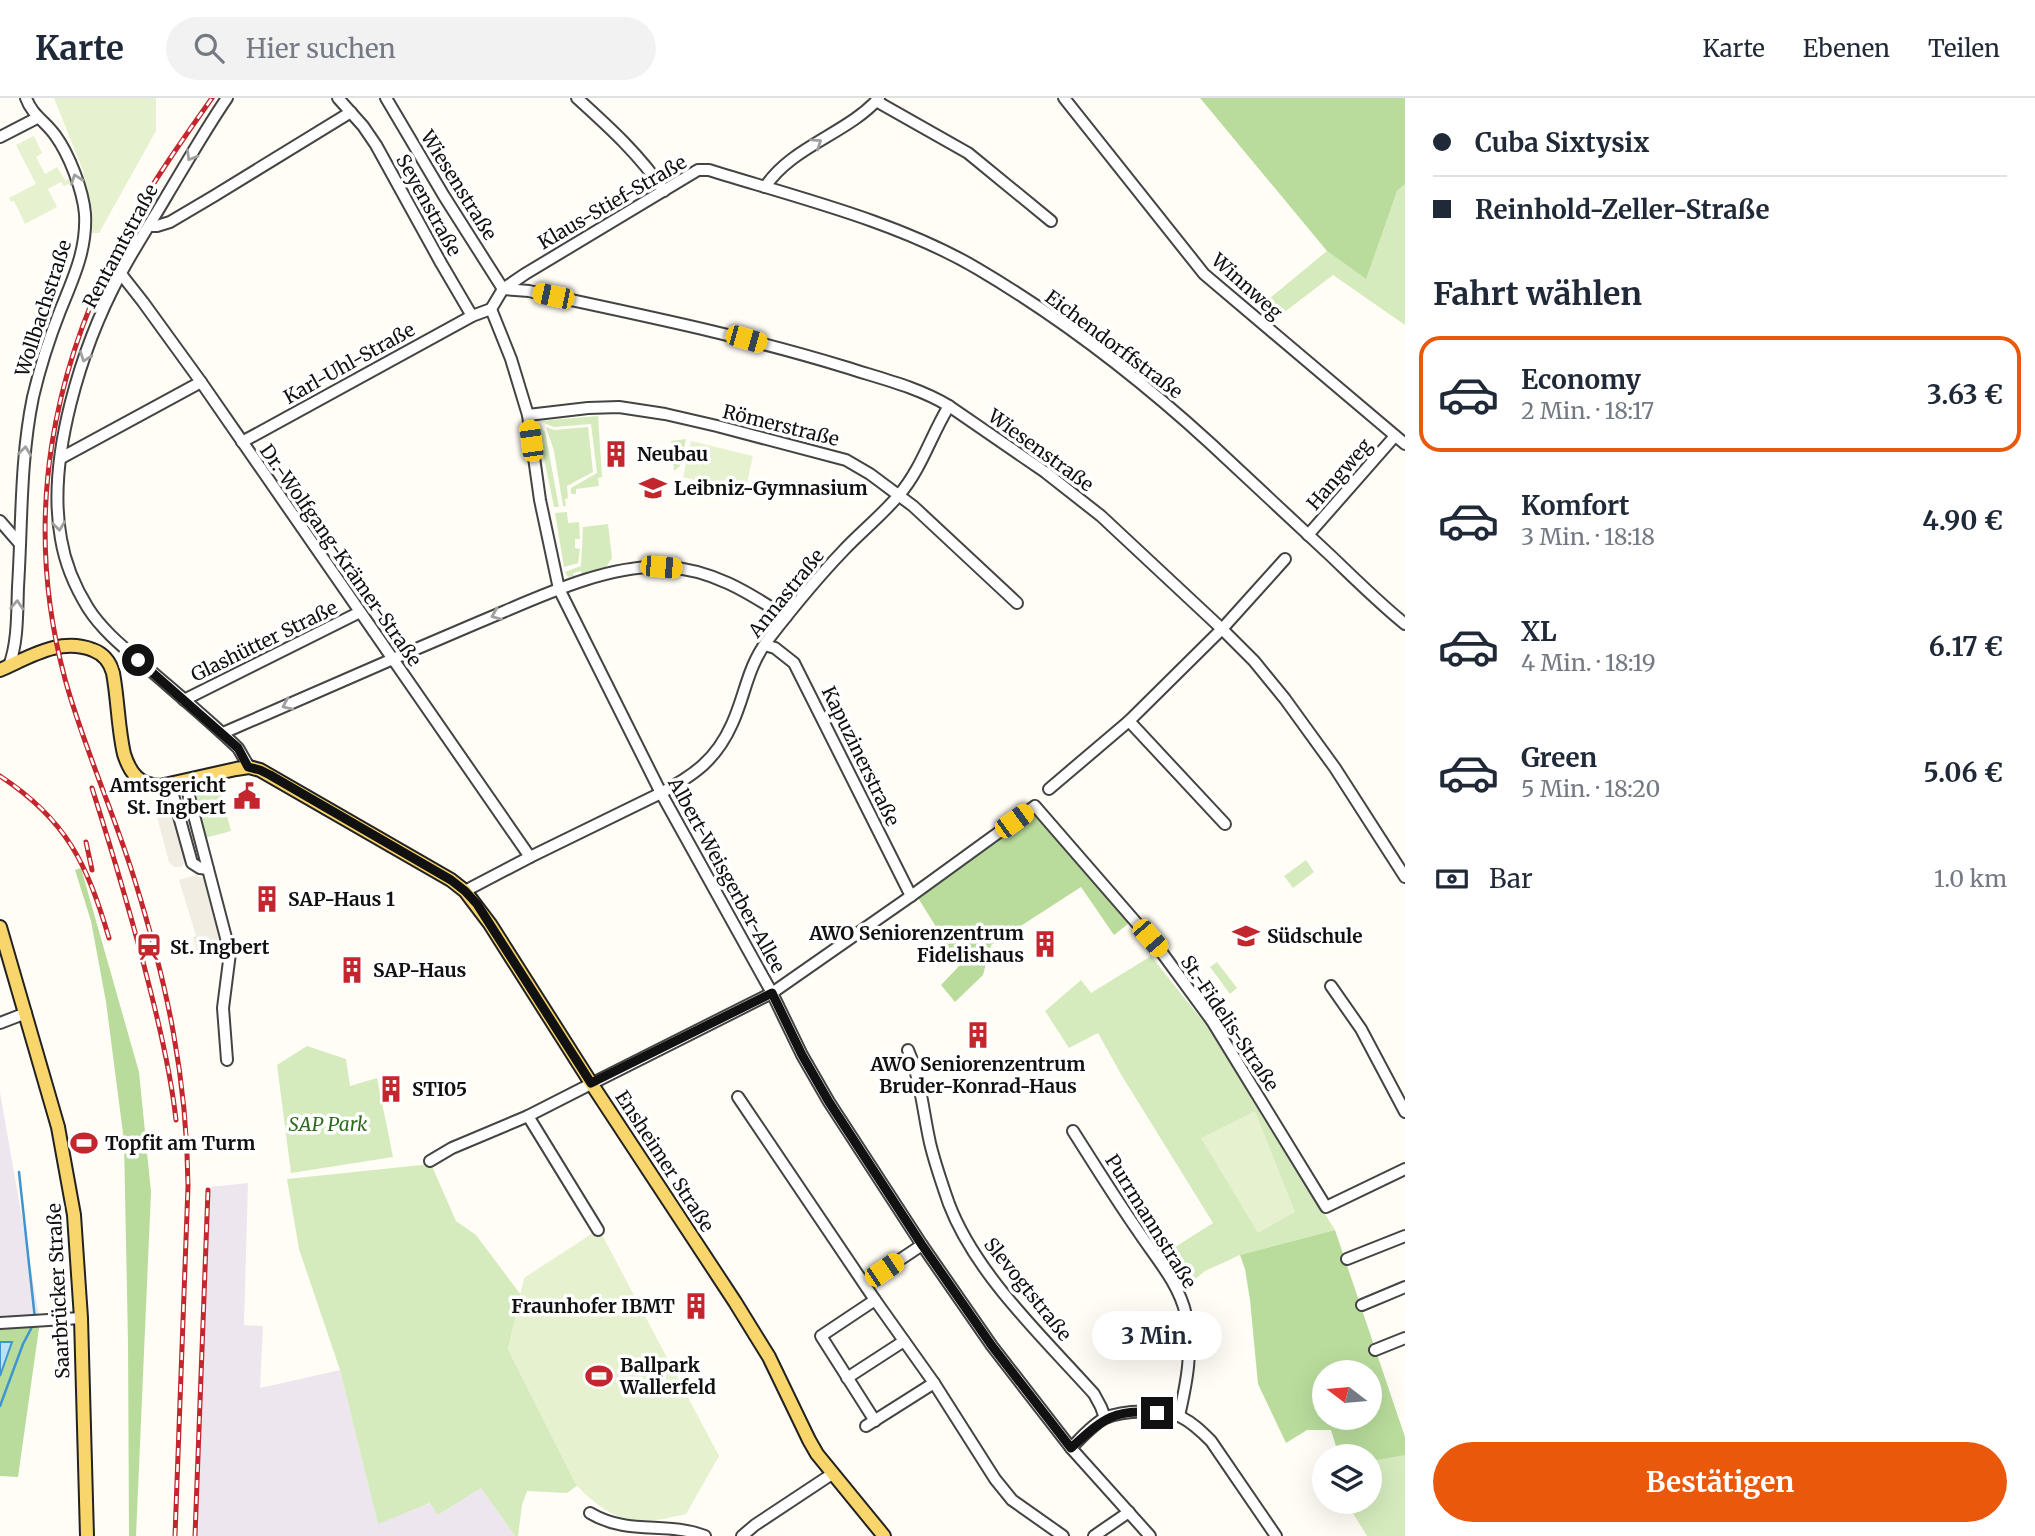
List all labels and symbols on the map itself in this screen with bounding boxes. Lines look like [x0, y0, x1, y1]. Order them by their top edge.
street label: Wiesenstraße [415, 125, 502, 244]
one-way arrow [809, 139, 822, 151]
one-way arrow [186, 148, 199, 161]
street label: Seyenstraße [391, 150, 467, 260]
street label: Klaus-Stief-Straße [533, 150, 691, 254]
one-way arrow [70, 173, 84, 185]
street label: Rentamtstraße [77, 180, 163, 312]
street label: Wollbachstraße [9, 237, 76, 380]
street label: Winnweg [1206, 247, 1288, 324]
car [531, 281, 576, 311]
street label: Eichendorffstraße [1040, 284, 1188, 404]
street label: Karl-Uhl-Straße [279, 317, 419, 409]
car [723, 323, 770, 355]
one-way arrow [80, 350, 94, 362]
street label: Römerstraße [720, 399, 842, 451]
street label: Wiesenstraße [983, 403, 1099, 496]
car [518, 419, 545, 463]
street label: Hangweg [1301, 433, 1377, 515]
street label: Dr.-Wolfgang-Krämer-Straße [255, 439, 427, 671]
building icon: Neubau [601, 439, 631, 469]
place label: Neubau [637, 442, 708, 466]
one-way arrow [17, 445, 32, 457]
school or university icon: Leibniz-Gymnasium [638, 473, 668, 503]
place label: Leibniz-Gymnasium [674, 476, 868, 500]
one-way arrow [52, 521, 67, 532]
street label: Annastraße [742, 544, 829, 643]
car [640, 555, 683, 579]
street label: Glashütter Straße [187, 595, 341, 687]
one-way arrow [9, 600, 24, 611]
one-way arrow [491, 607, 503, 621]
route start [122, 644, 154, 676]
street label: Kapuzinerstraße [817, 682, 905, 830]
one-way arrow [282, 697, 294, 711]
street label: Albert-Weisgerber-Allee [663, 772, 791, 977]
place label: Amtsgericht St. Ingbert [109, 773, 226, 819]
public building icon: Amtsgericht St. Ingbert [232, 781, 262, 811]
car [991, 800, 1038, 842]
building icon: SAP-Haus 1 [252, 884, 282, 914]
place label: SAP-Haus 1 [288, 887, 395, 911]
car [1129, 915, 1172, 961]
place label: AWO Seniorenzentrum Fidelishaus [808, 921, 1024, 967]
school or university icon: Südschule [1231, 921, 1261, 951]
place label: Südschule [1267, 924, 1362, 948]
building icon: AWO Seniorenzentrum Fidelishaus [1030, 929, 1060, 959]
station icon: St. Ingbert [134, 932, 164, 962]
place label: St. Ingbert [170, 935, 270, 959]
street label: St.-Fidelis-Straße [1176, 951, 1284, 1095]
building icon: SAP-Haus [337, 955, 367, 985]
place label: SAP-Haus [373, 958, 467, 982]
building icon: AWO Seniorenzentrum Bruder-Konrad-Haus [963, 1020, 993, 1050]
place label: AWO Seniorenzentrum Bruder-Konrad-Haus [870, 1052, 1085, 1098]
building icon: STI05 [376, 1074, 406, 1104]
place label: STI05 [412, 1077, 467, 1101]
street label: Ensheimer Straße [610, 1086, 720, 1236]
park label: SAP Park [289, 1112, 368, 1136]
sports icon: Topfit am Turm [69, 1128, 99, 1158]
place label: Topfit am Turm [105, 1131, 255, 1155]
street label: Purrmannstraße [1100, 1150, 1202, 1293]
street label: Saarbrücker Straße [41, 1203, 75, 1379]
street label: Slevogtstraße [979, 1233, 1077, 1346]
car [861, 1250, 908, 1290]
building icon: Fraunhofer IBMT [681, 1291, 711, 1321]
place label: Fraunhofer IBMT [511, 1294, 675, 1318]
callout: 3 Min. [1092, 1312, 1222, 1360]
place label: Ballpark Wallerfeld [619, 1353, 716, 1399]
north arrow [1312, 1360, 1382, 1430]
sports icon: Ballpark Wallerfeld [584, 1361, 614, 1391]
route end [1141, 1397, 1173, 1429]

